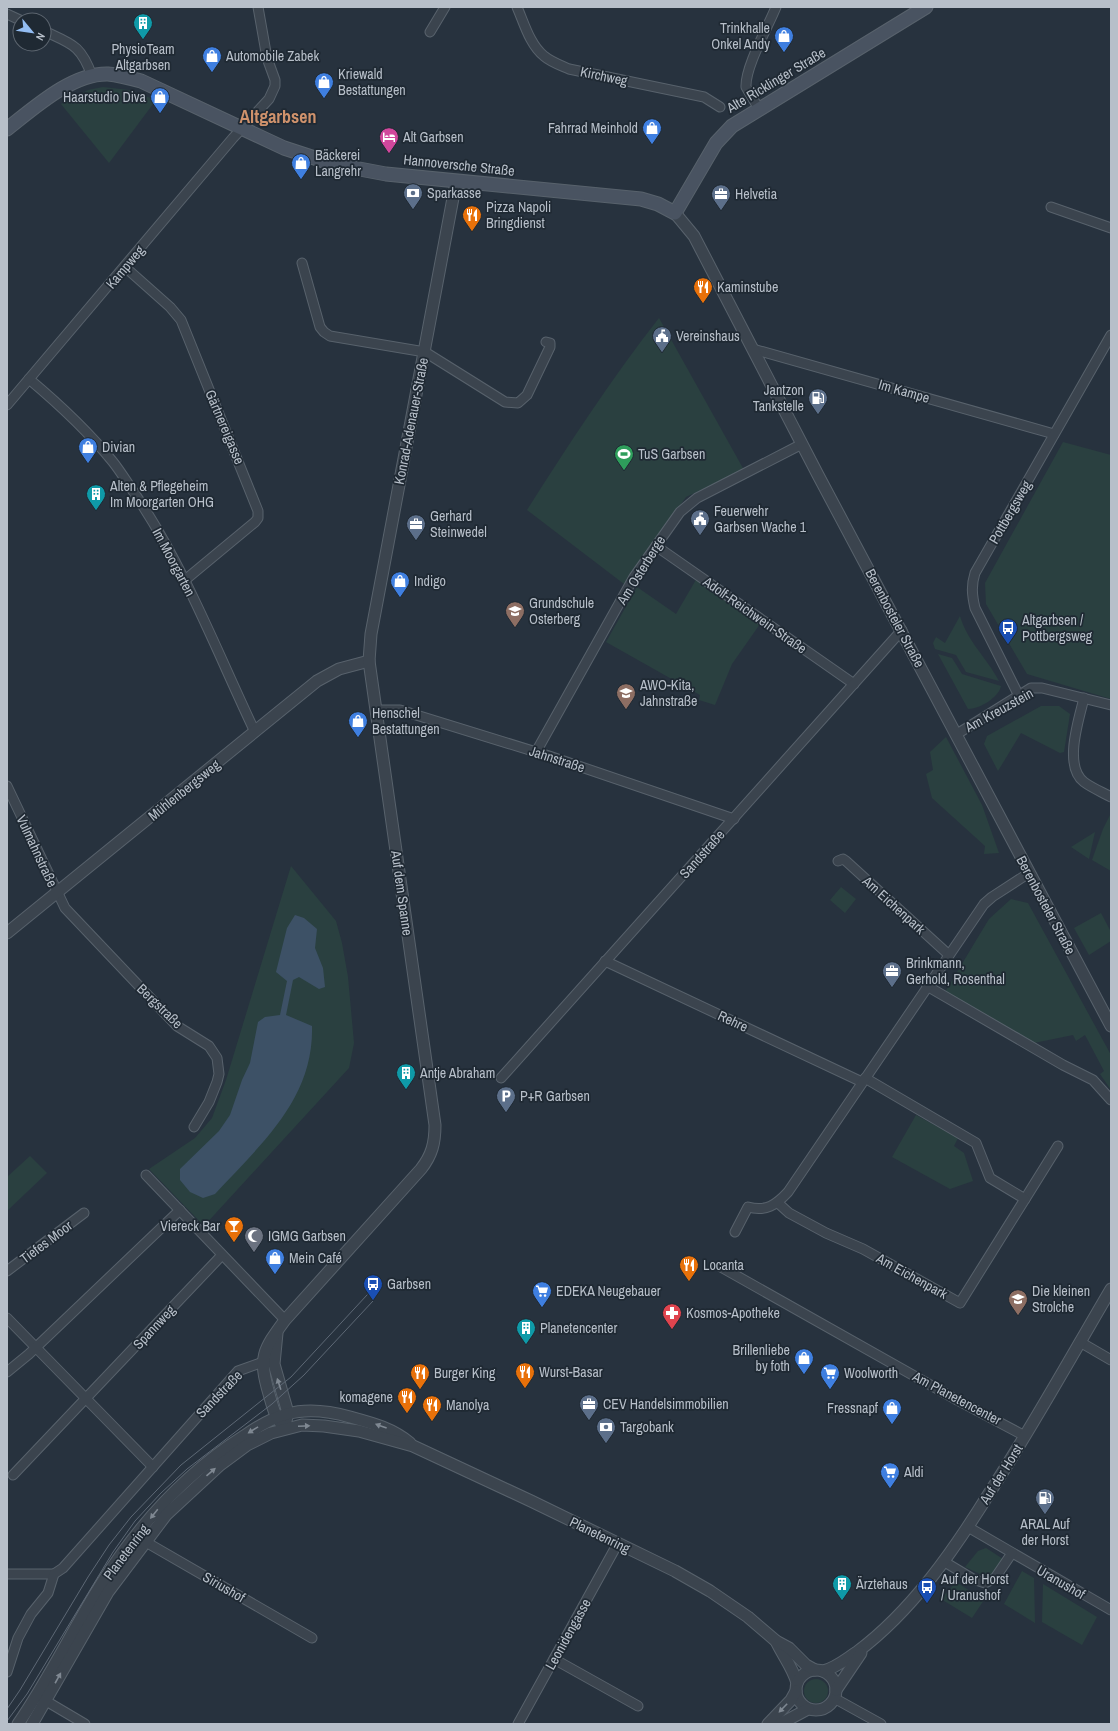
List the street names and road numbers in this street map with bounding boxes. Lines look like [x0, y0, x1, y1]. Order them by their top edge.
street label: Alte Ricklinger Straße [722, 43, 829, 117]
street label: Kirchweg [579, 62, 630, 90]
street label: Hannoversche Straße [403, 150, 515, 180]
street label: Kampweg [102, 241, 149, 292]
street label: Konrad-Adenauer-Straße [390, 356, 432, 486]
street label: Im Kampe [876, 375, 932, 407]
street label: Gärtnereigasse [201, 387, 249, 467]
street label: Pottbergsweg [985, 477, 1036, 547]
street label: Im Moorgarten [149, 525, 199, 599]
street label: Am Osterberge [612, 532, 669, 609]
street label: Berenbosteler Straße [861, 566, 929, 670]
street label: Adolf-Reichwein-Straße [699, 572, 810, 658]
street label: Am Kreuzstein [961, 684, 1036, 737]
street label: Jahnstraße [527, 742, 587, 776]
street label: Mühlenbergsweg [144, 755, 224, 825]
street label: Vulmahnstraße [12, 812, 62, 890]
street label: Sandstraße [675, 826, 729, 882]
street label: Auf dem Spanne [387, 848, 417, 937]
street label: Berenbosteler Straße [1012, 853, 1080, 957]
street label: Am Eichenpark [858, 871, 929, 938]
street label: Bergstraße [133, 980, 187, 1032]
street label: Rehre [715, 1006, 751, 1036]
street label: Tiefes Moor [16, 1216, 76, 1268]
street label: Am Eichenpark [872, 1249, 951, 1303]
street label: Spannweg [129, 1301, 180, 1353]
street label: Sandstraße [192, 1366, 246, 1422]
street label: Am Planetencenter [909, 1367, 1004, 1429]
street label: Auf der Horst [975, 1441, 1027, 1508]
street label: Planetenring [567, 1513, 634, 1558]
street label: Planetenring [99, 1520, 153, 1583]
street label: Uranushof [1034, 1561, 1089, 1603]
street label: Siriushof [200, 1568, 249, 1607]
street label: Leonidengasse [541, 1595, 595, 1673]

